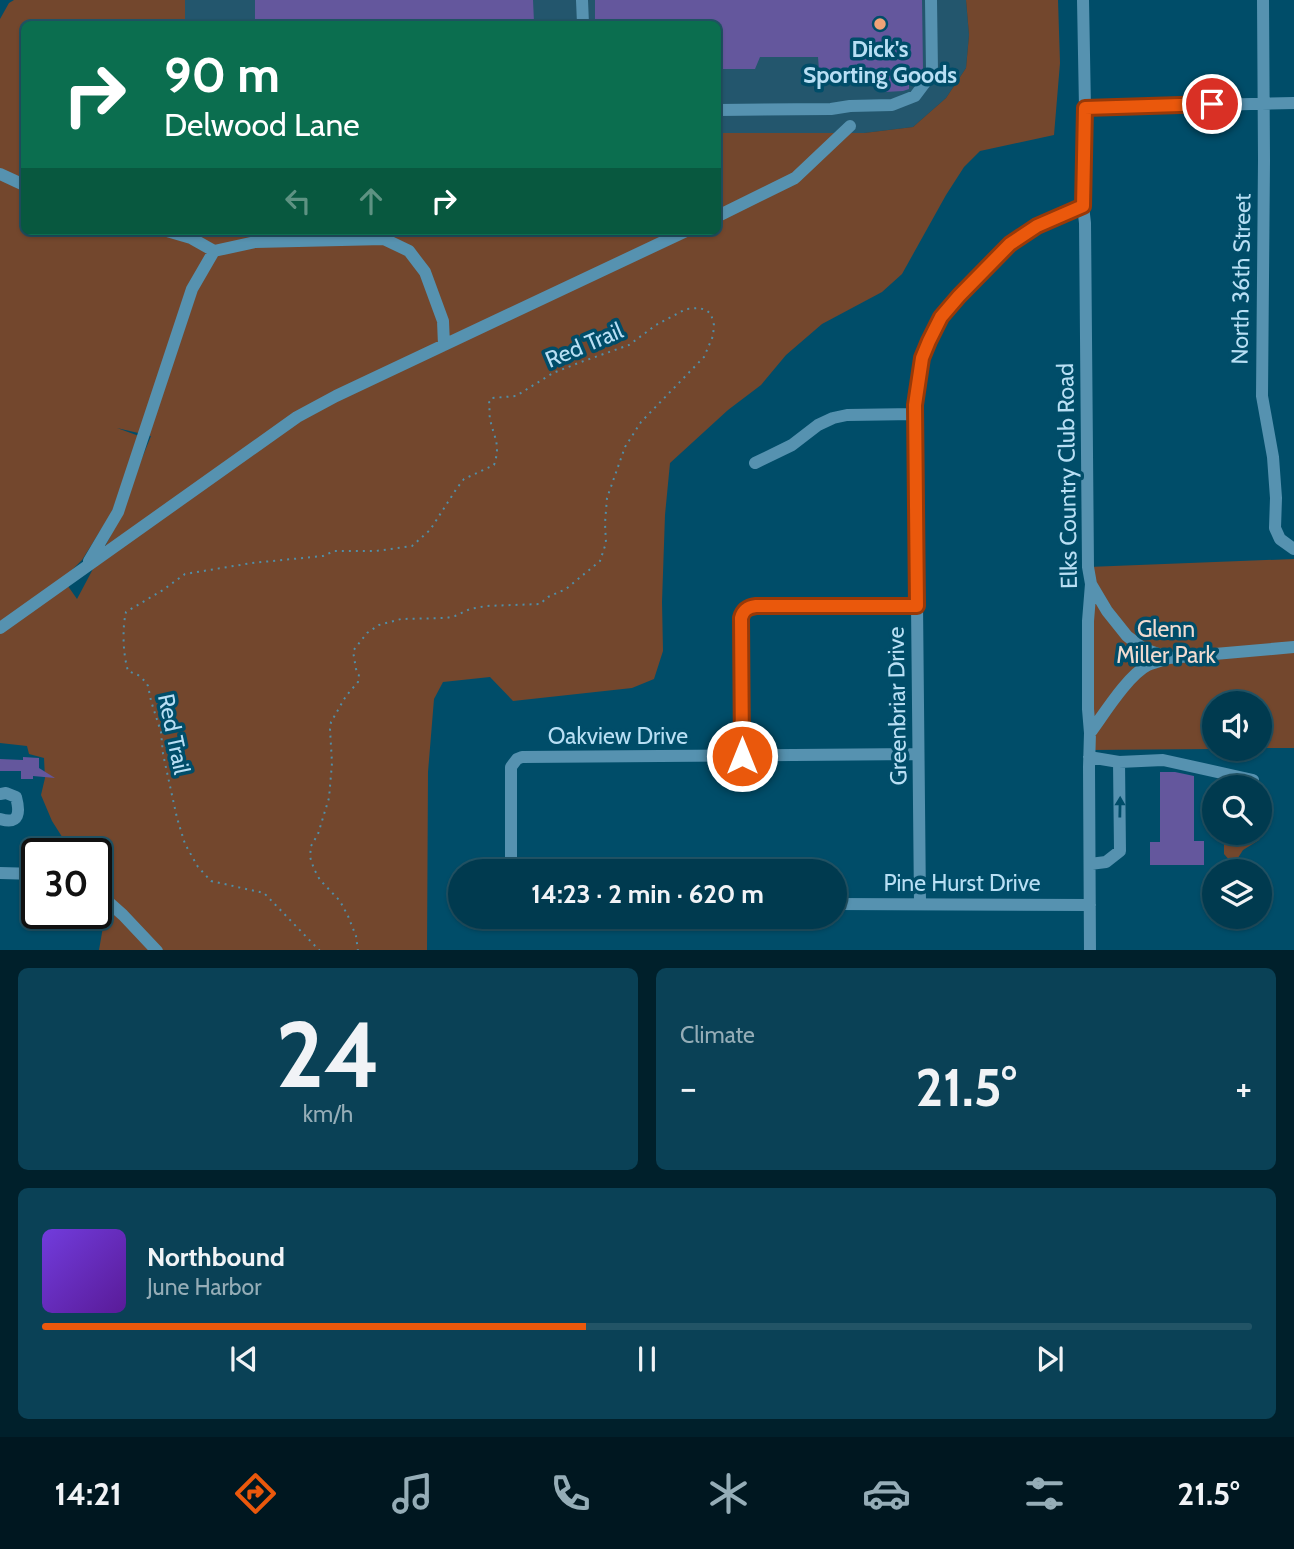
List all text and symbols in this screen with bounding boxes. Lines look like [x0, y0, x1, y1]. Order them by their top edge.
marker: Dick's Sporting Goods [872, 16, 888, 32]
place label: Dick's Sporting Goods [803, 35, 957, 89]
text: 90 m [164, 45, 280, 104]
icon: right [49, 49, 140, 140]
pin [1182, 74, 1242, 134]
icon: arrive [1193, 85, 1231, 123]
text: Delwood Lane [164, 105, 360, 144]
icon: left [279, 182, 317, 220]
icon: ahead [352, 182, 390, 220]
icon: right [425, 182, 463, 220]
street label: North 36th Street [1226, 193, 1256, 365]
street label: Red Trail [541, 316, 628, 374]
street label: Elks Country Club Road [1051, 363, 1083, 589]
park label: Glenn Miller Park [1116, 615, 1217, 669]
street label: Greenbriar Drive [882, 626, 912, 786]
street label: Red Trail [152, 691, 196, 777]
map controls [1202, 691, 1272, 929]
button: sound [1202, 691, 1272, 761]
position arrow [705, 719, 779, 793]
street label: Oakview Drive [548, 722, 688, 750]
button: search [1202, 775, 1272, 845]
one-way arrow [1114, 796, 1126, 818]
speed limit sign: 30 [21, 838, 112, 929]
button: layers [1202, 859, 1272, 929]
street label: Pine Hurst Drive [883, 869, 1041, 897]
text: 14:23 · 2 min · 620 m [531, 878, 764, 910]
text: 24 [276, 999, 380, 1110]
text: Climate [680, 1021, 755, 1049]
text: 21.5° [915, 1056, 1017, 1119]
text: − [680, 1064, 697, 1111]
text: + [1235, 1064, 1252, 1111]
text: km/h [303, 1100, 353, 1128]
text: Northbound [147, 1241, 285, 1273]
text: June Harbor [147, 1273, 261, 1301]
icon: previous [225, 1340, 263, 1378]
icon: pause [628, 1340, 666, 1378]
icon: next [1031, 1340, 1069, 1378]
icon: directions [231, 1469, 280, 1518]
icon: music [388, 1469, 437, 1518]
icon: phone [546, 1469, 595, 1518]
icon: climate [704, 1469, 753, 1518]
icon: car [862, 1469, 911, 1518]
icon: filters [1020, 1469, 1069, 1518]
text: 14:21 [54, 1474, 122, 1513]
text: 21.5° [1177, 1474, 1240, 1513]

